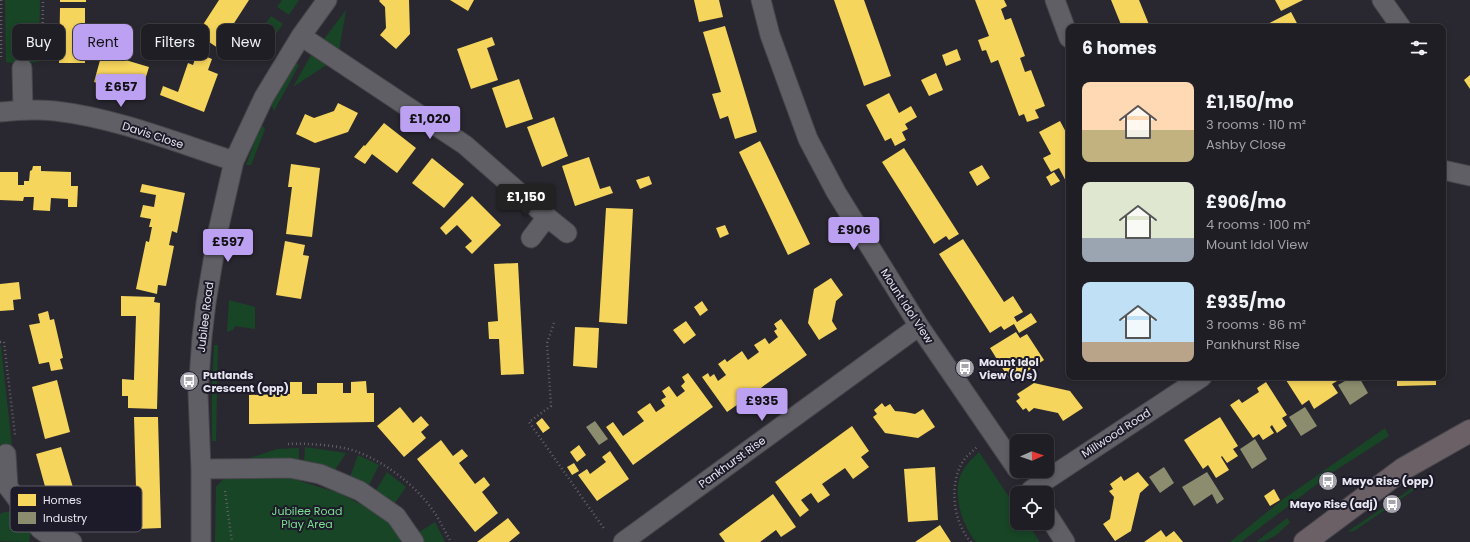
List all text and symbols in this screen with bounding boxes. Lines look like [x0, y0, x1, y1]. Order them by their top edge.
chip: Buy [12, 24, 65, 60]
chip: Rent [73, 24, 133, 60]
chip: Filters [141, 24, 209, 60]
chip: New [217, 24, 275, 60]
text: 6 homes [1082, 36, 1157, 60]
icon: filters [1408, 37, 1430, 59]
pin: £657 [97, 74, 145, 108]
text: £657 [105, 77, 137, 96]
text: £1,150/mo [1206, 90, 1294, 114]
icon: home [1114, 98, 1162, 146]
pin: £1,020 [397, 106, 463, 140]
text: £1,020 [409, 109, 451, 128]
text: 3 rooms · 110 m² [1206, 115, 1306, 134]
street label: Davis Close [120, 118, 186, 152]
text: Ashby Close [1206, 135, 1286, 154]
pin: £1,150 [493, 184, 559, 218]
text: £1,150 [506, 187, 546, 206]
text: £906/mo [1206, 190, 1286, 214]
icon: home [1114, 198, 1162, 246]
text: 4 rooms · 100 m² [1206, 215, 1311, 234]
pin: £906 [830, 217, 878, 251]
text: £906 [837, 220, 871, 239]
pin: £597 [204, 229, 252, 263]
text: £597 [212, 232, 244, 251]
text: Mount Idol View [1206, 235, 1308, 254]
street label: Mount Idol View [877, 265, 937, 347]
street label: Jubilee Road [193, 281, 217, 353]
text: £935/mo [1206, 290, 1286, 314]
icon: home [1114, 298, 1162, 346]
text: 3 rooms · 86 m² [1206, 315, 1306, 334]
text: Pankhurst Rise [1206, 335, 1300, 354]
place label: Mount Idol View (o/s) [979, 354, 1039, 383]
bus stop icon: Mount Idol View (o/s) [954, 357, 976, 379]
place label: Putlands Crescent (opp) [203, 367, 289, 396]
bus stop icon: Putlands Crescent (opp) [178, 370, 200, 392]
pin: £935 [738, 388, 786, 422]
text: £935 [746, 391, 778, 410]
street label: Millwood Road [1078, 405, 1154, 461]
street label: Pankhurst Rise [695, 432, 769, 492]
north arrow [1010, 434, 1054, 478]
map controls [1010, 434, 1054, 530]
bus stop icon: Mayo Rise (opp) [1317, 470, 1339, 492]
place label: Mayo Rise (opp) [1342, 473, 1434, 489]
legend [10, 486, 142, 532]
button: locate [1010, 486, 1054, 530]
text: Homes [43, 492, 82, 508]
bus stop icon: Mayo Rise (adj) [1381, 493, 1403, 515]
place label: Mayo Rise (adj) [1290, 496, 1378, 512]
park label: Jubilee Road Play Area [272, 503, 342, 532]
text: Industry [43, 510, 88, 526]

